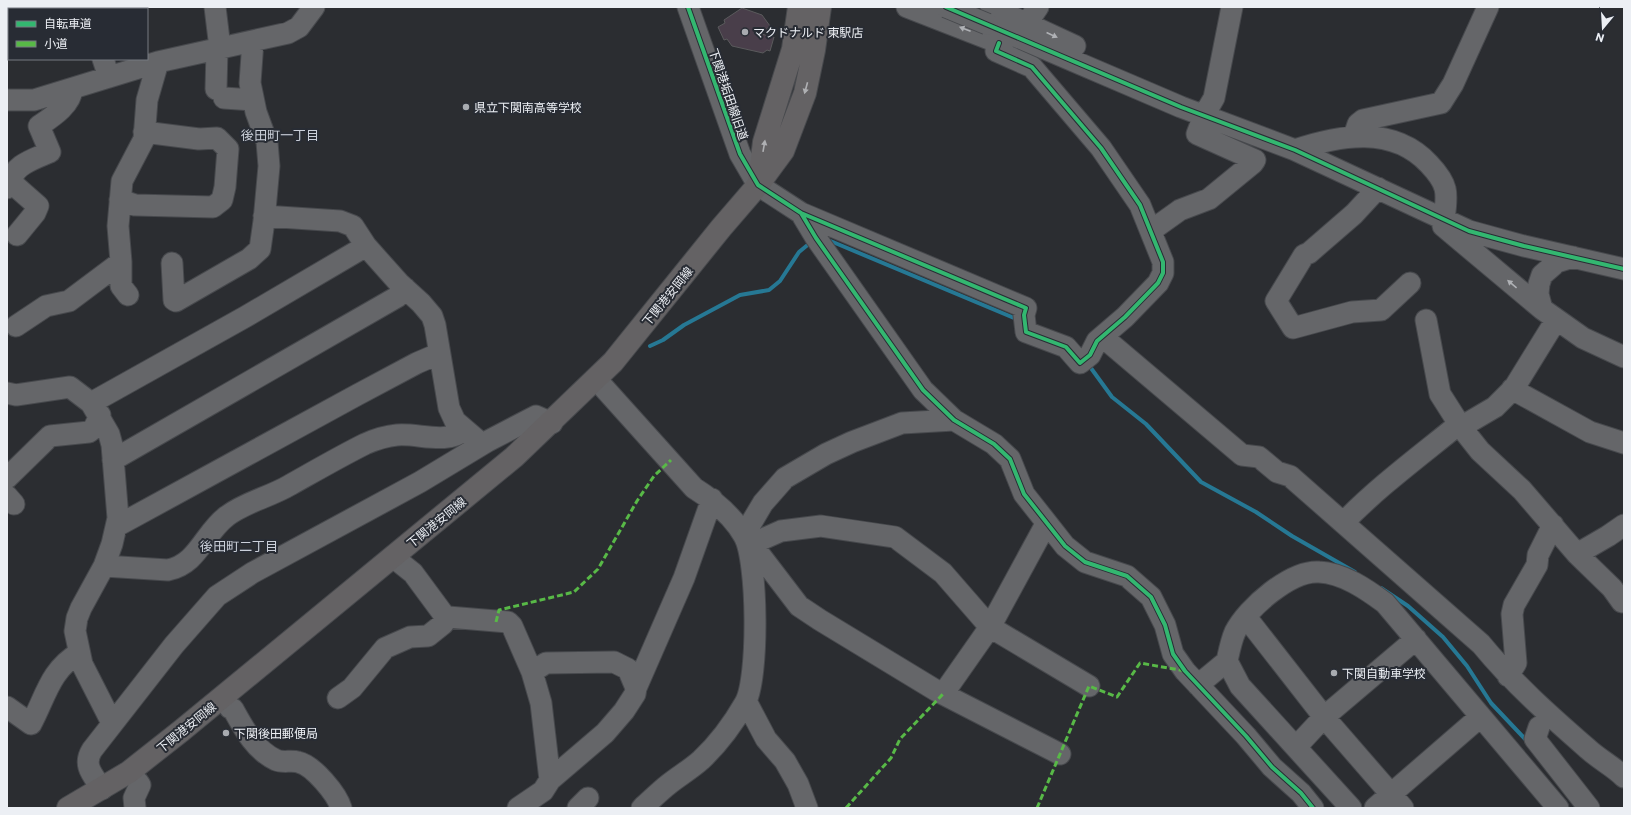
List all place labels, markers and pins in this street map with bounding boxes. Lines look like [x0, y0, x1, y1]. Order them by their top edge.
place label: マクドナルド 東駅店 [753, 25, 863, 39]
marker: マクドナルド 東駅店 [740, 27, 750, 37]
place label: 県立下関南高等学校 [474, 100, 582, 114]
marker: 県立下関南高等学校 [461, 102, 471, 112]
place label: 下関自動車学校 [1342, 666, 1426, 680]
marker: 下関自動車学校 [1329, 668, 1339, 678]
place label: 下関後田郵便局 [234, 726, 318, 740]
marker: 下関後田郵便局 [221, 728, 231, 738]

